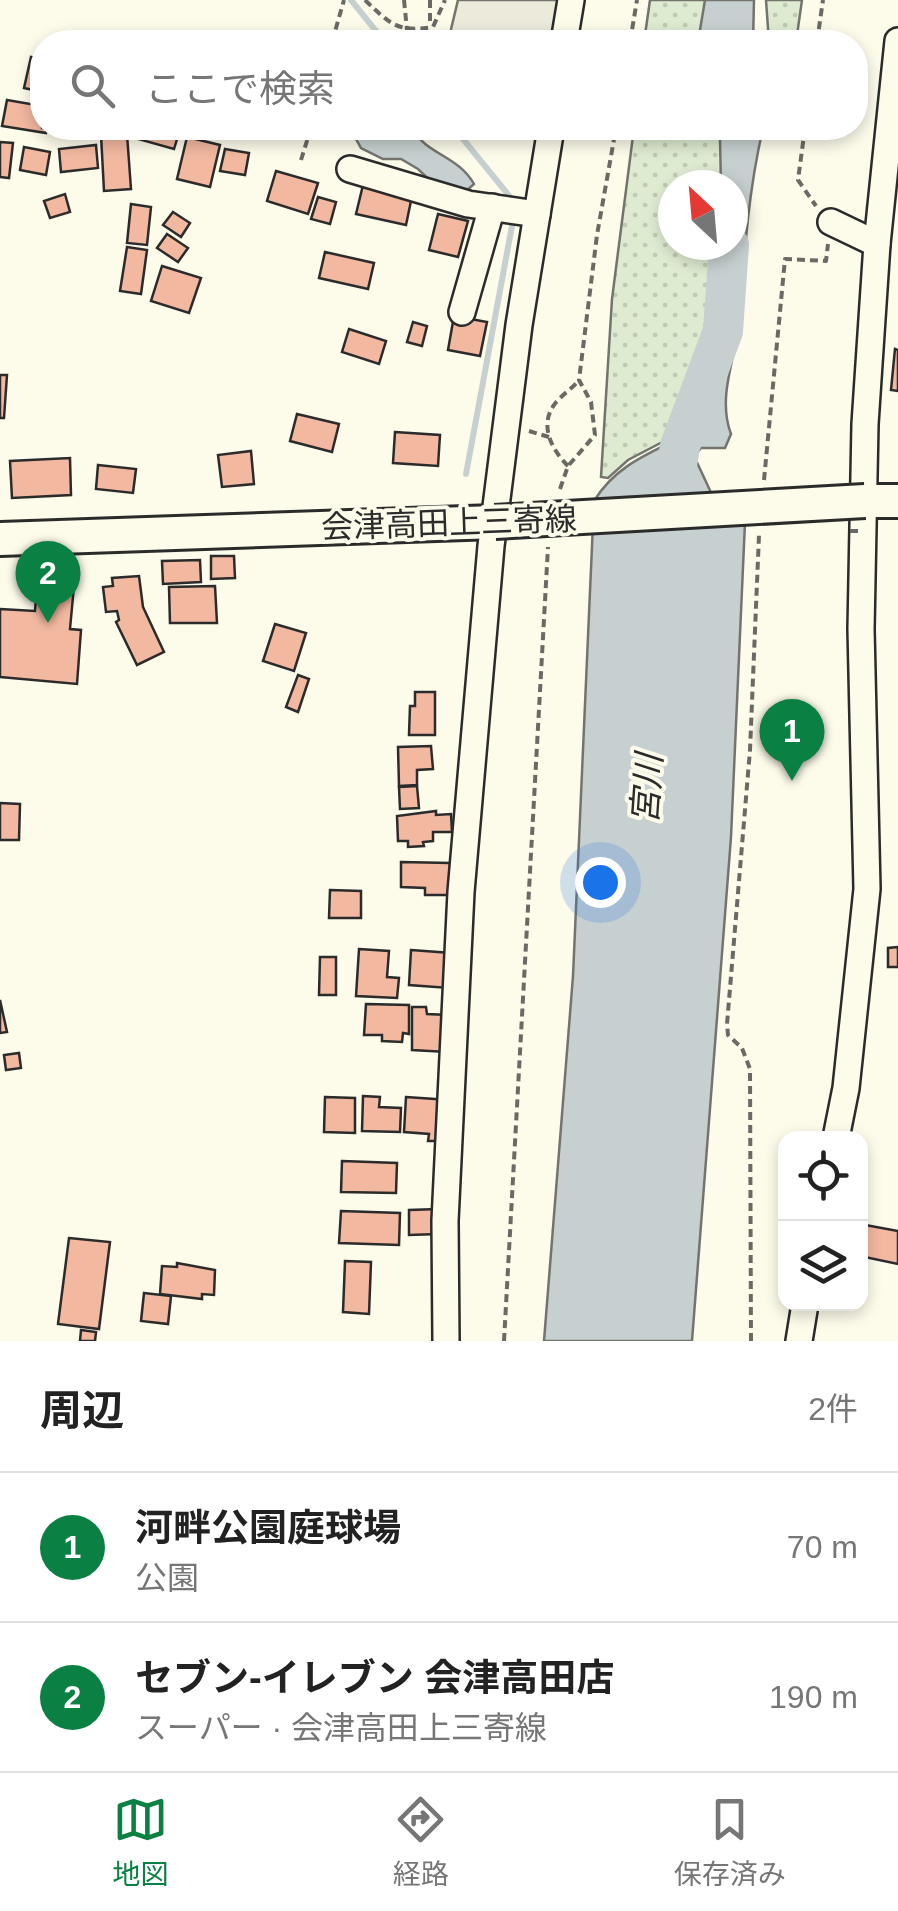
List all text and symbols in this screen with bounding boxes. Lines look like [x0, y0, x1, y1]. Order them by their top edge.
search box [30, 30, 868, 140]
icon: search [65, 58, 120, 113]
text: ここで検索 [145, 68, 335, 110]
north arrow [658, 170, 748, 260]
street label: 会津高田上三寄線 [320, 501, 578, 545]
pin: 2 [15, 540, 80, 623]
pin: 1 [760, 698, 824, 781]
water label: 宮川 [625, 749, 669, 825]
your location [575, 857, 626, 908]
map controls [778, 1131, 868, 1311]
button: locate [778, 1131, 868, 1221]
button: layers [778, 1221, 868, 1311]
text: 周辺 [40, 1387, 124, 1434]
text: 2件 [808, 1391, 858, 1427]
text: 河畔公園庭球場 [135, 1507, 401, 1549]
text: 1 [64, 1529, 81, 1565]
text: 70 m [787, 1529, 858, 1565]
text: 公園 [135, 1560, 199, 1596]
text: セブン-イレブン 会津高田店 [135, 1657, 614, 1699]
text: 2 [64, 1679, 81, 1715]
text: 190 m [769, 1679, 858, 1715]
text: スーパー · 会津高田上三寄線 [135, 1710, 547, 1746]
tab: 地図 [112, 1792, 168, 1892]
tab: 経路 [393, 1792, 449, 1892]
tab: 保存済み [674, 1792, 786, 1892]

